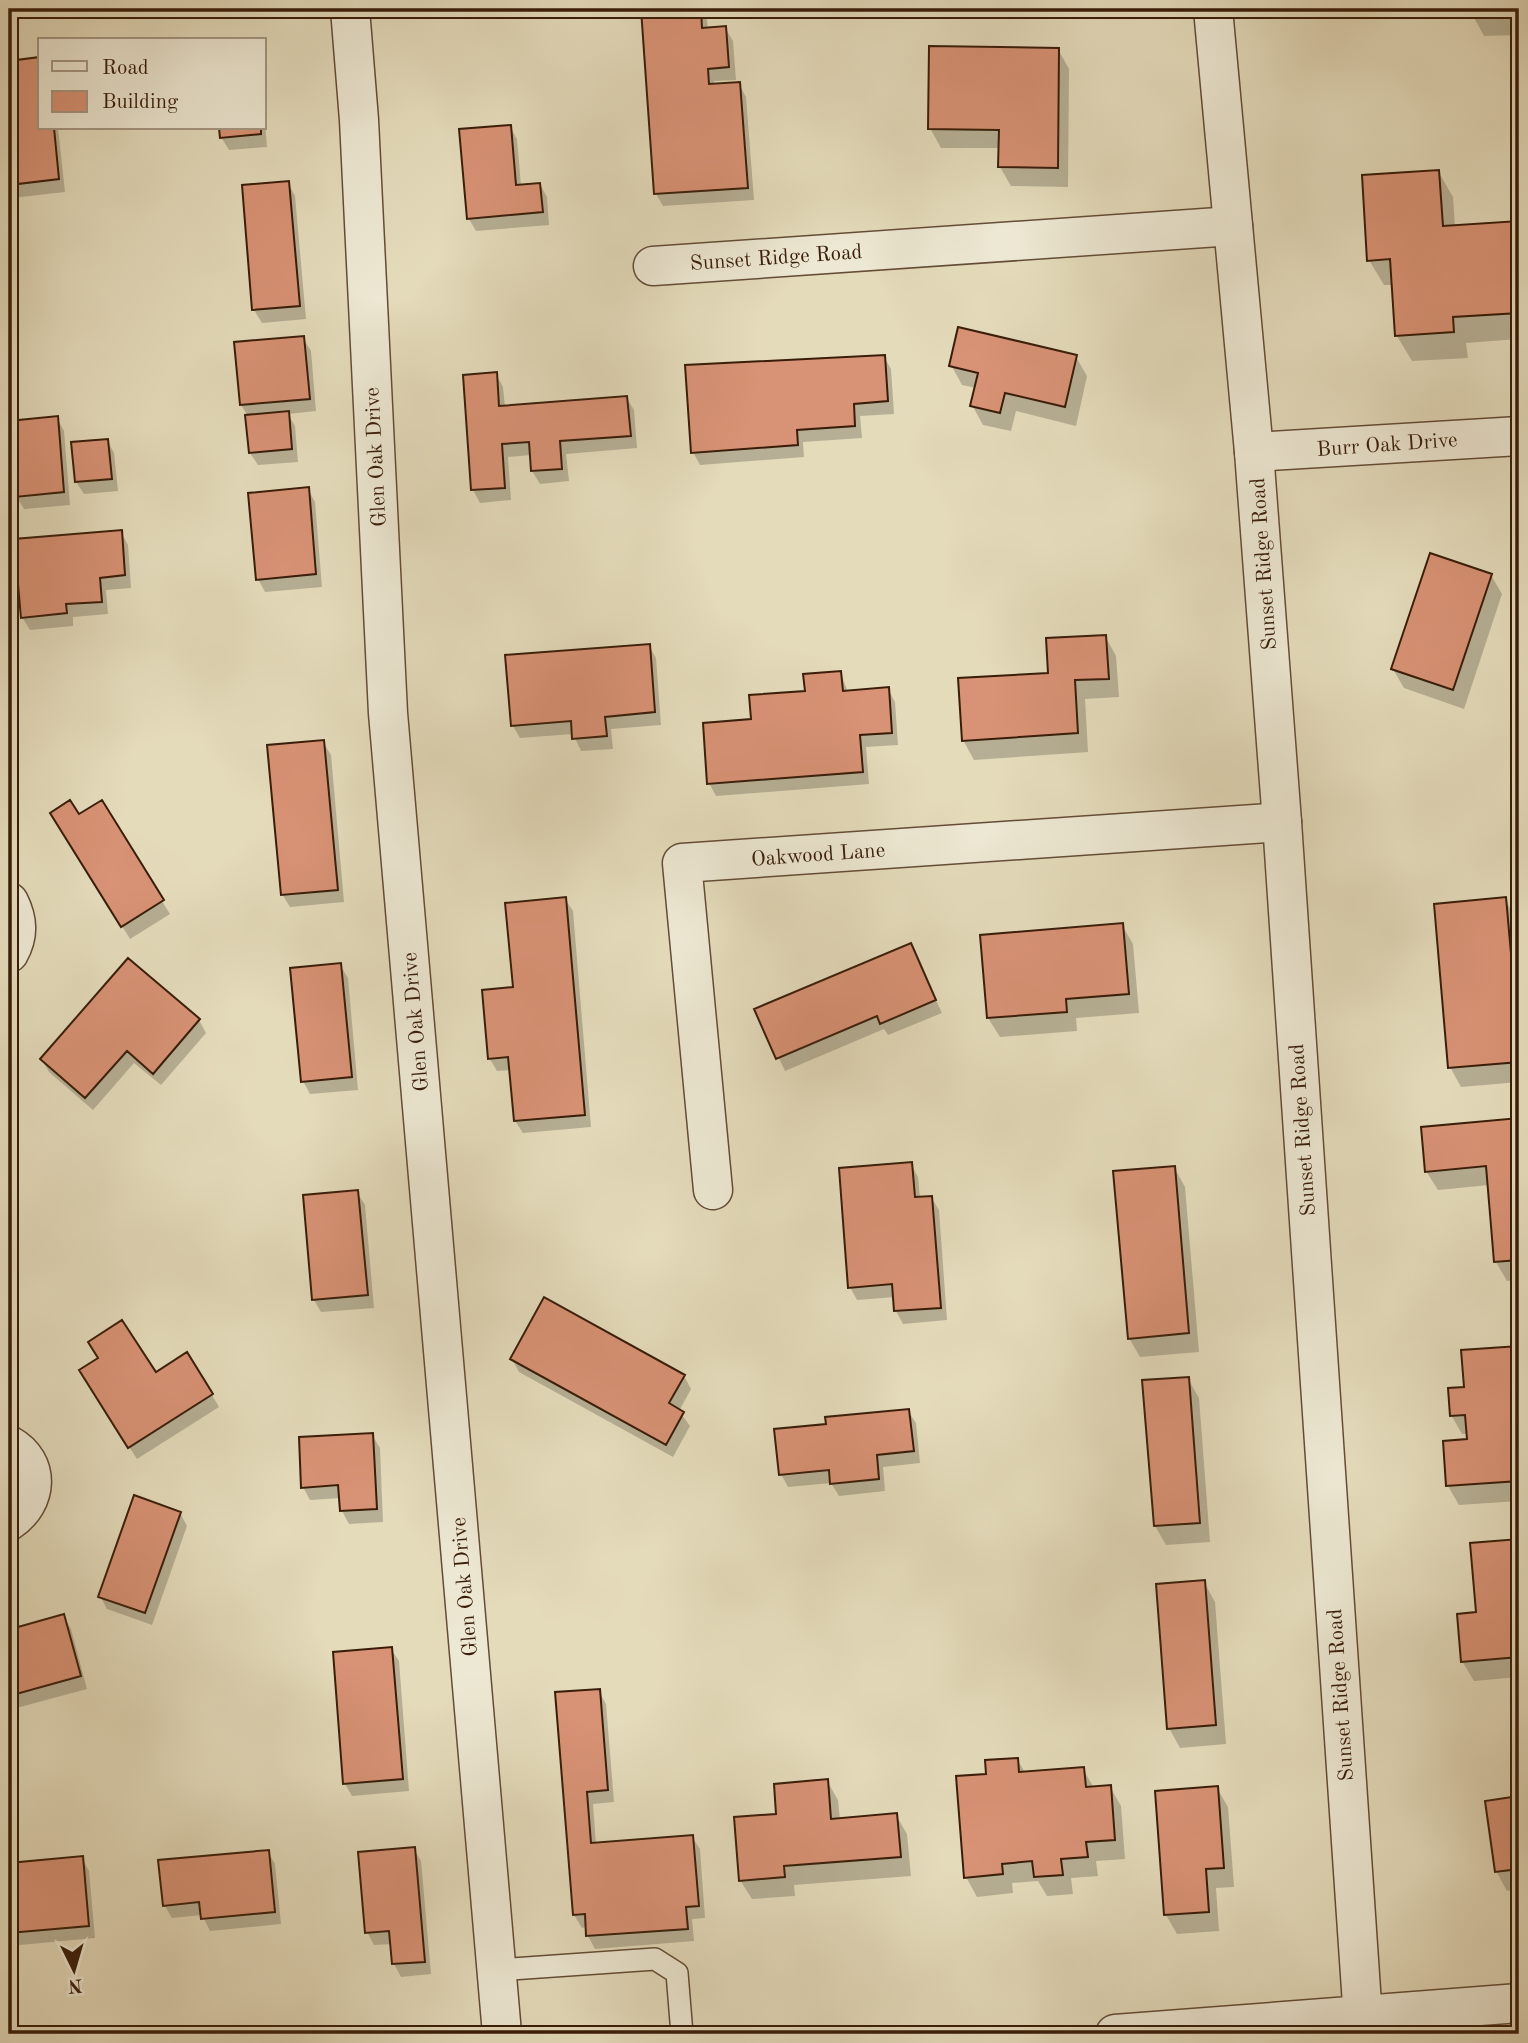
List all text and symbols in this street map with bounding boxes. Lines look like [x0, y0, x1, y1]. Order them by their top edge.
legend [38, 38, 266, 130]
text: Road [102, 58, 149, 79]
text: Building [102, 92, 179, 113]
street label: Sunset Ridge Road [689, 242, 863, 275]
street label: Glen Oak Drive [362, 386, 391, 527]
street label: Burr Oak Drive [1316, 430, 1458, 461]
street label: Sunset Ridge Road [1248, 477, 1281, 651]
street label: Oakwood Lane [750, 840, 886, 871]
street label: Glen Oak Drive [400, 951, 433, 1093]
street label: Sunset Ridge Road [1287, 1043, 1320, 1217]
street label: Glen Oak Drive [449, 1516, 482, 1658]
street label: Sunset Ridge Road [1325, 1608, 1358, 1782]
north arrow [38, 1934, 108, 2004]
text: N [67, 1974, 83, 1995]

